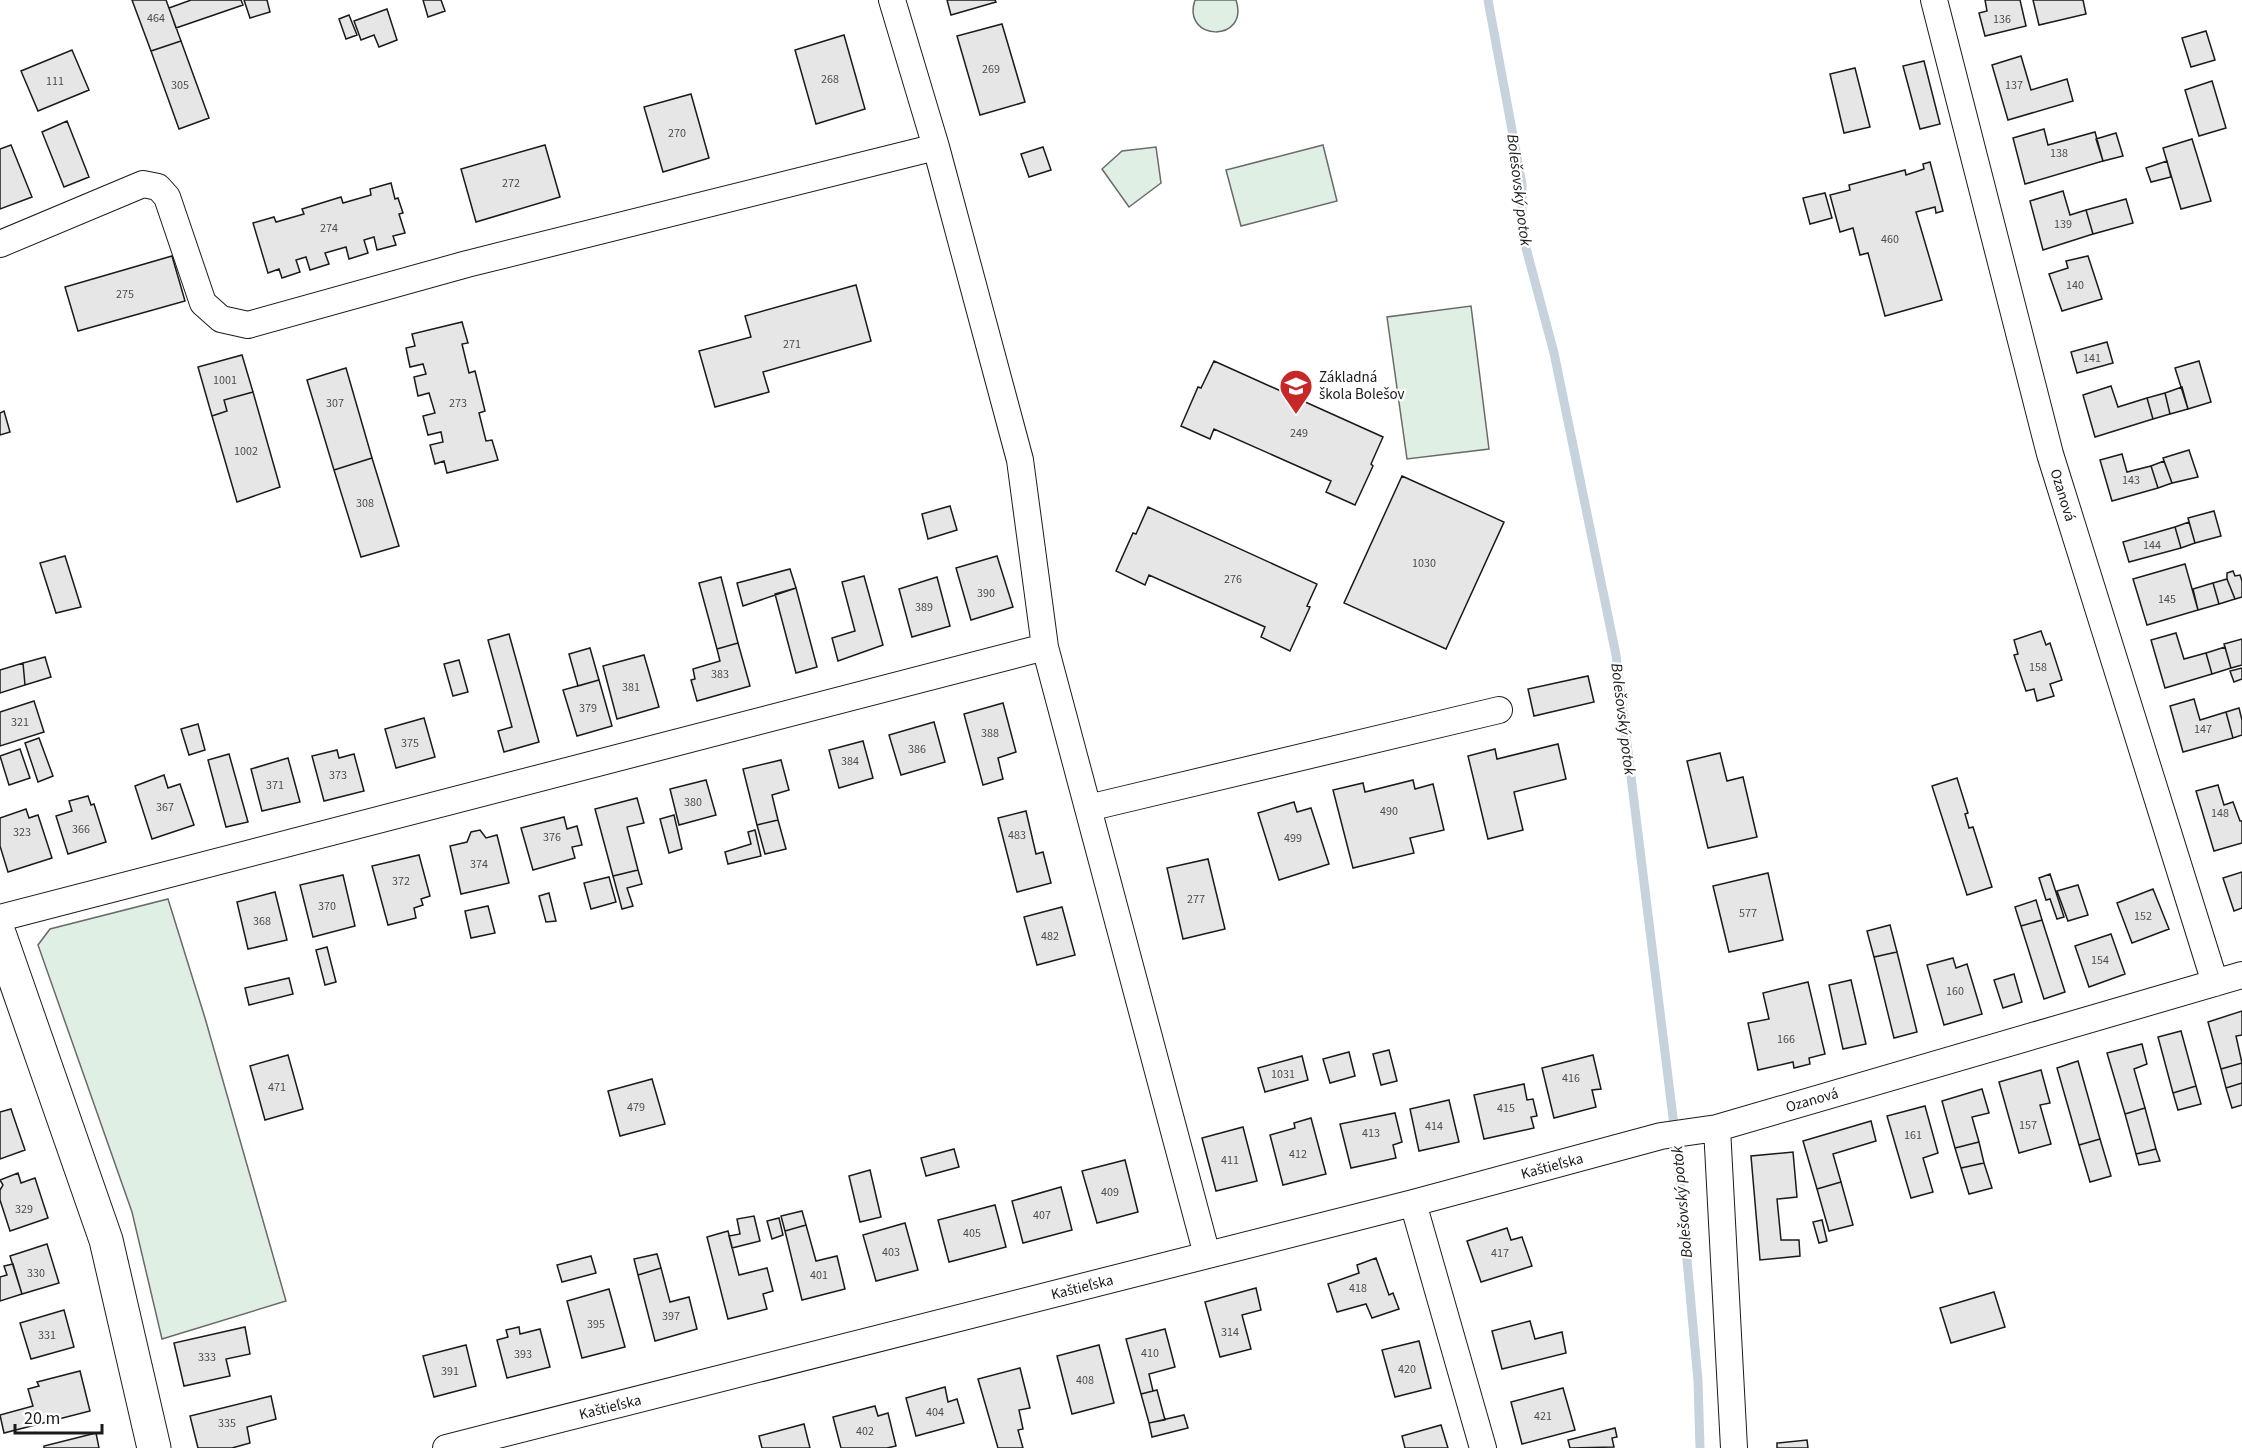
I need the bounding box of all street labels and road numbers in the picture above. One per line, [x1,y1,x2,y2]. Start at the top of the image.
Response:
street label: Ozanová [2045,466,2080,524]
street label: Ozanová [1783,1083,1841,1118]
street label: Kaštieľska [1519,1148,1586,1185]
street label: Kaštieľska [1049,1270,1115,1305]
street label: Kaštieľska [577,1390,643,1425]

